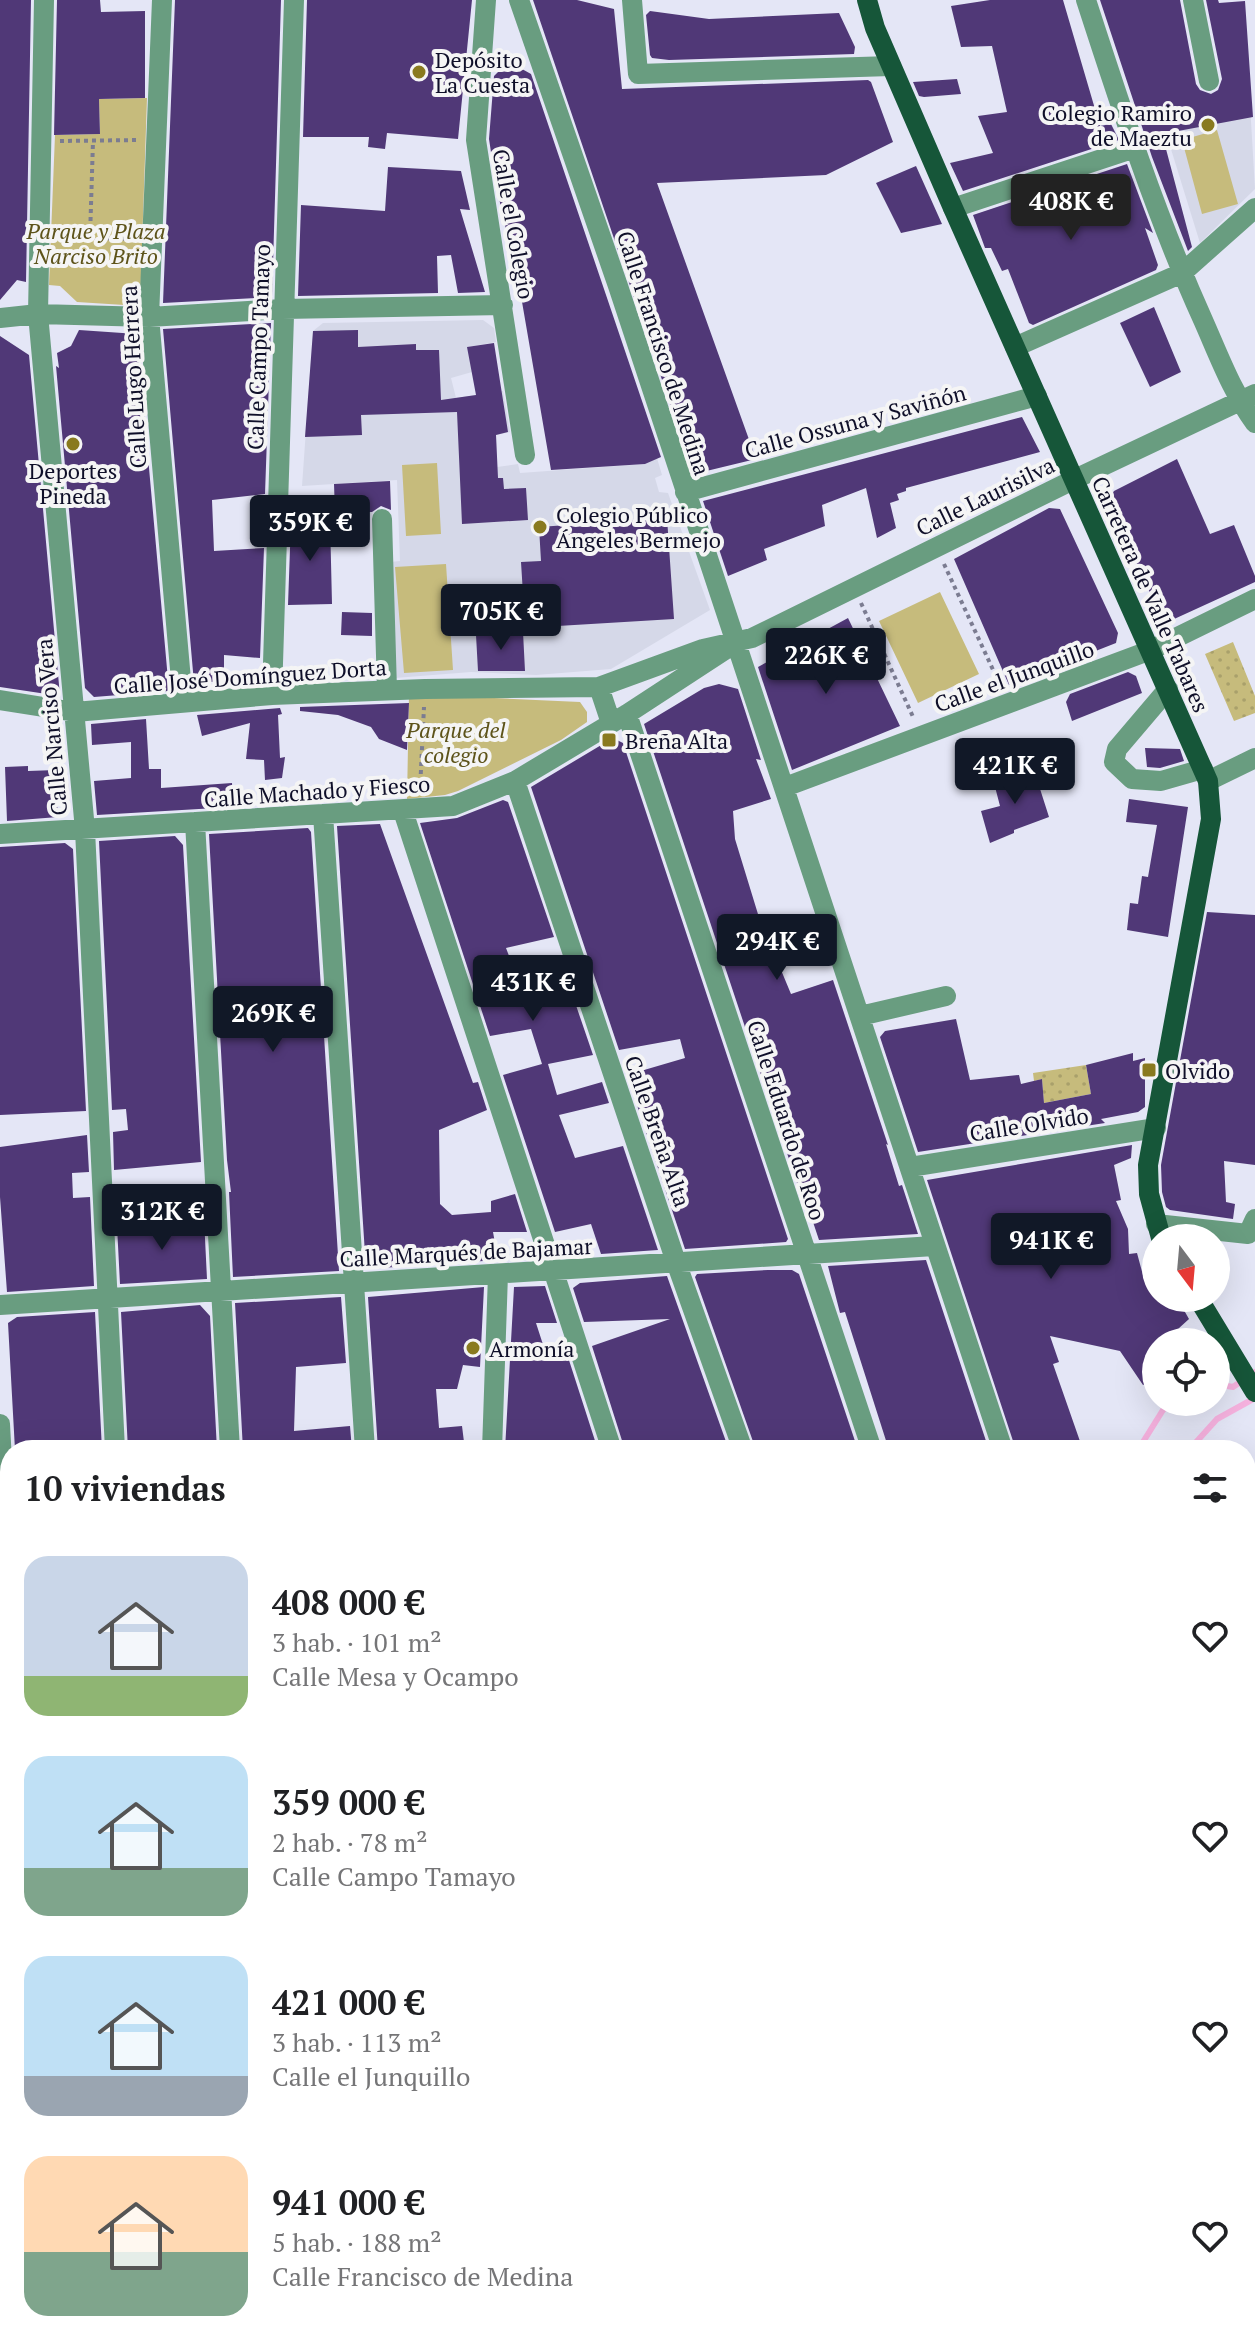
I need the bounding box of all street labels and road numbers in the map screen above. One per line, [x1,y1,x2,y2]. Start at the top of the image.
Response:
street label: Calle el Colegio [487,147,541,301]
street label: Calle Francisco de Medina [611,227,717,479]
street label: Calle Campo Tamayo [240,243,276,451]
street label: Calle Lugo Herrera [114,285,152,469]
street label: Calle Ossuna y Saviñón [741,378,969,464]
street label: Calle Laurisilva [911,450,1059,542]
street label: Carretera de Valle Tabares [1086,471,1216,717]
street label: Calle el Junquillo [930,634,1098,718]
street label: Calle Narciso Vera [29,637,73,817]
street label: Calle José Domínguez Dorta [113,652,387,700]
street label: Calle Machado y Fiesco [203,769,431,813]
street label: Calle Eduardo de Roo [741,1016,833,1224]
street label: Calle Breña Alta [619,1052,697,1210]
street label: Calle Olvido [967,1100,1091,1148]
street label: Calle Marqués de Bajamar [339,1231,594,1273]

